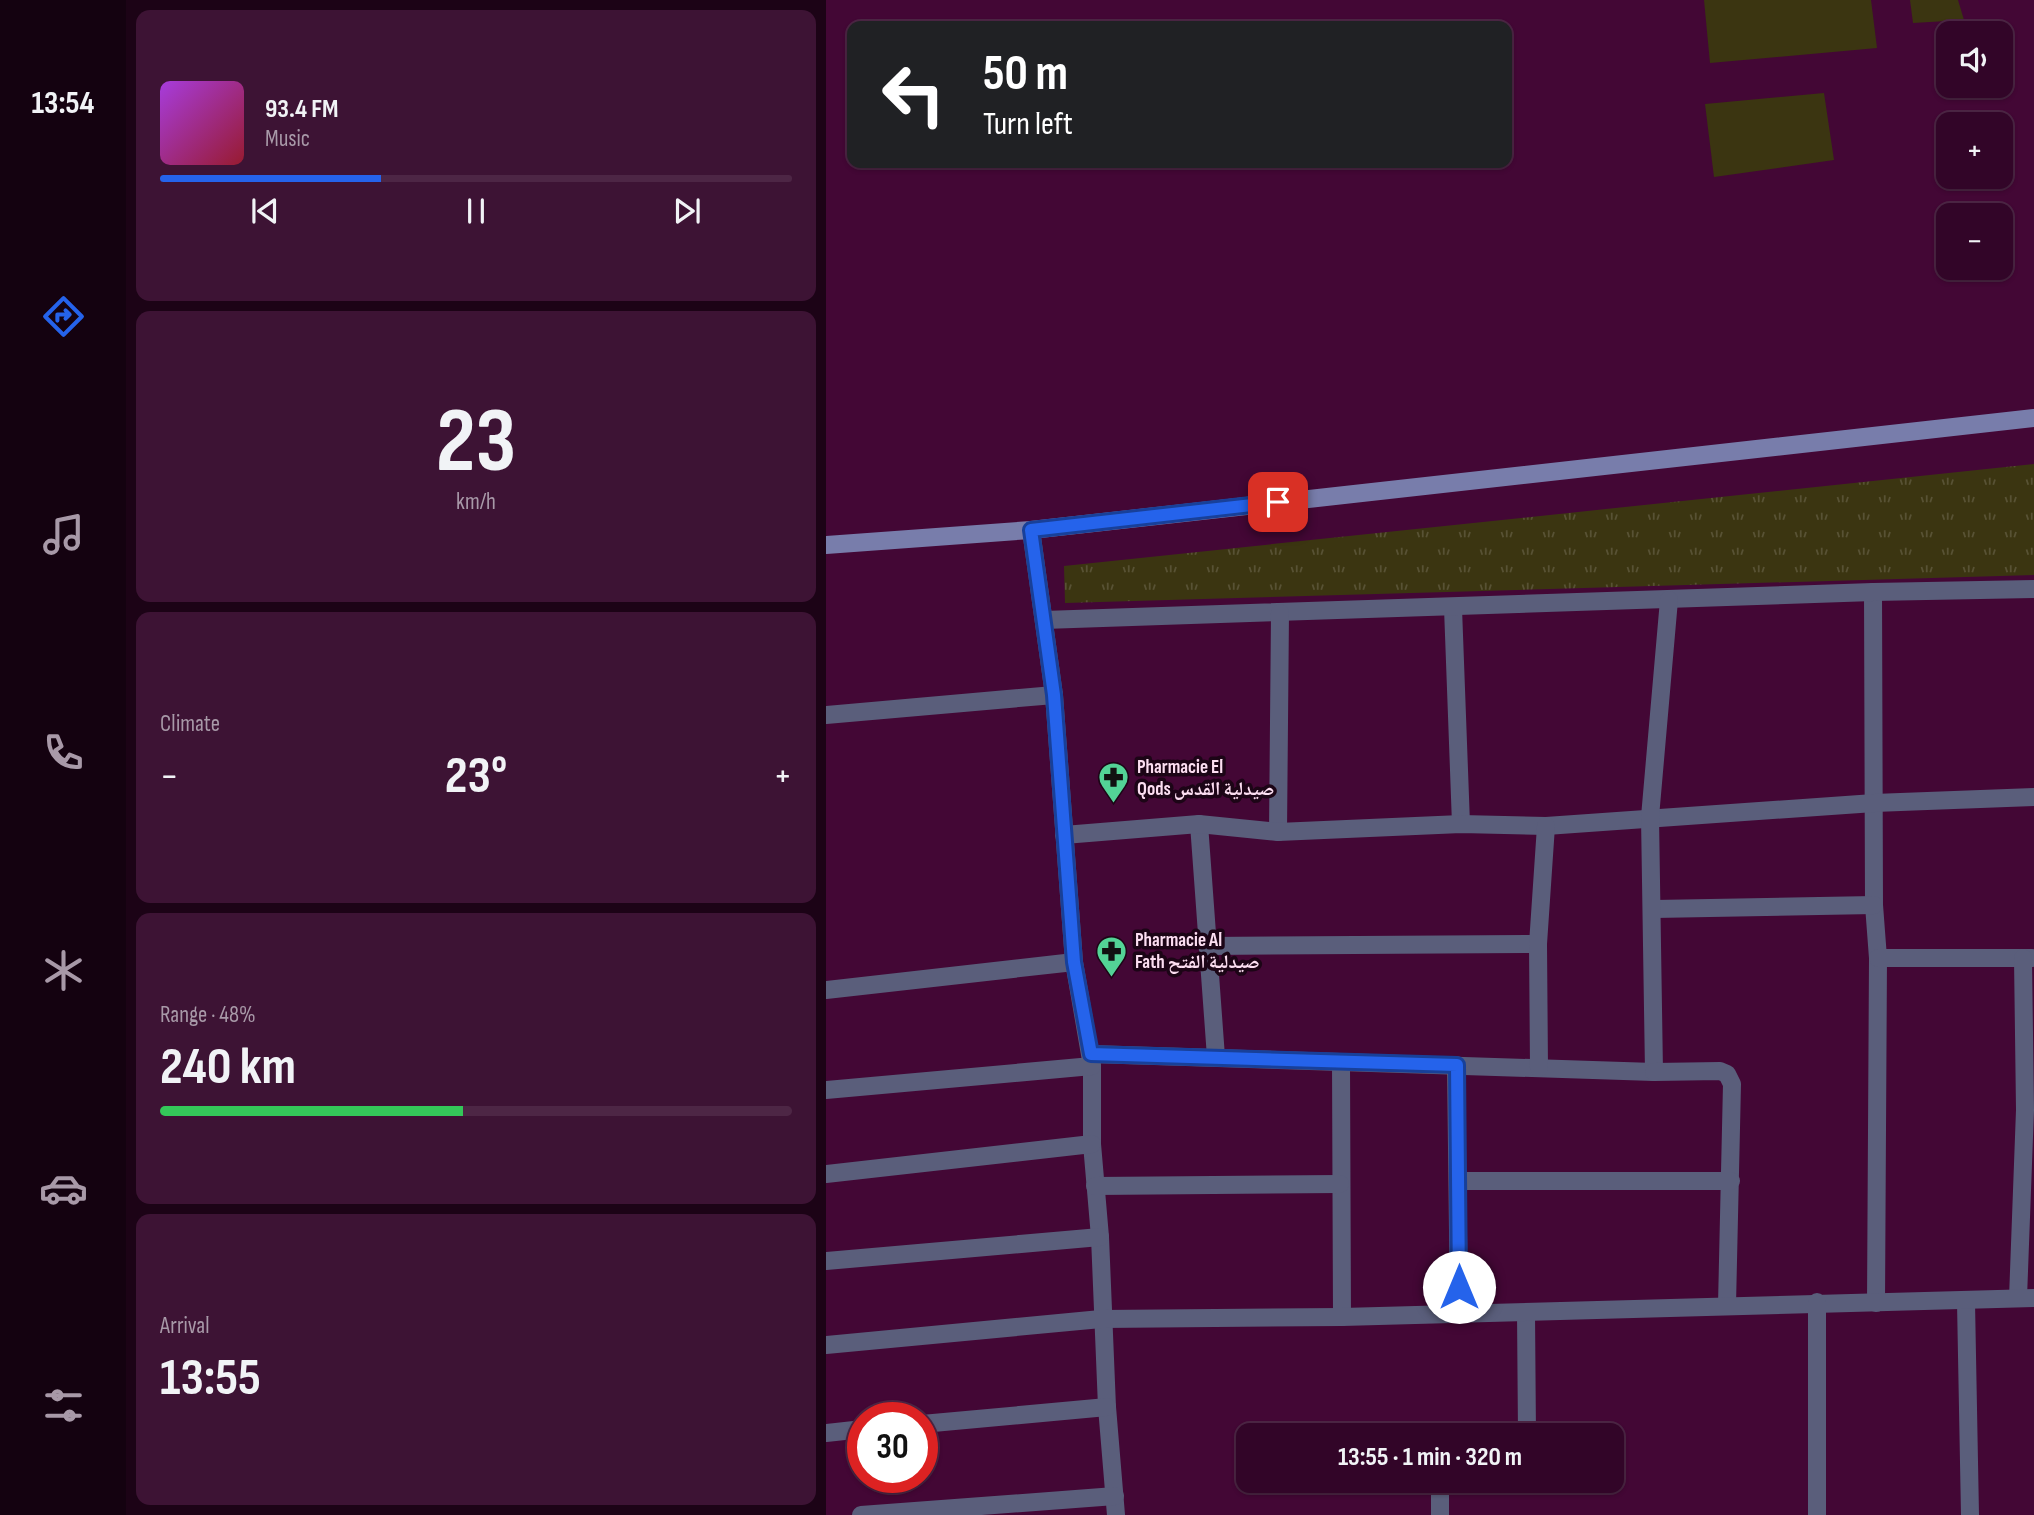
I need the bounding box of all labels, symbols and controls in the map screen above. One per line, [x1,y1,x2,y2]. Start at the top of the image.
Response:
map controls [1936,21,2013,280]
button: sound [1936,21,2013,98]
text: 50 m [983,45,1068,104]
icon: left [868,49,959,140]
text: 13:54 [32,84,95,123]
text: 93.4 FM [265,94,338,125]
text: Turn left [983,105,1073,144]
button: + [1936,112,2013,189]
text: Music [265,125,310,153]
icon: previous [246,192,284,230]
icon: pause [457,192,495,230]
icon: next [668,192,706,230]
button: − [1936,203,2013,280]
icon: directions [39,292,88,341]
text: 23 [436,388,516,497]
pin [1248,472,1308,532]
icon: arrive [1259,483,1297,521]
text: km/h [456,488,496,516]
icon: music [39,510,88,559]
text: Climate [160,710,220,738]
icon: phone [39,728,88,777]
text: 23° [445,745,507,808]
text: − [160,754,179,799]
text: + [773,754,792,799]
place label: Pharmacie El Qods صيدلية القدس [1137,756,1274,801]
pharmacy icon: Pharmacie El Qods صيدلية القدس [1097,761,1131,805]
place label: Pharmacie Al Fath صيدلية الفتح [1135,929,1260,974]
pharmacy icon: Pharmacie Al Fath صيدلية الفتح [1095,934,1129,978]
icon: climate [39,946,88,995]
text: Range · 48% [160,1001,256,1029]
text: 240 km [160,1036,296,1099]
icon: car [39,1164,88,1213]
position arrow [1422,1250,1496,1324]
text: Arrival [160,1312,209,1340]
text: 13:55 [160,1347,261,1410]
icon: filters [39,1381,88,1430]
speed limit sign: 30 [847,1402,938,1493]
text: 13:55 · 1 min · 320 m [1338,1442,1522,1473]

